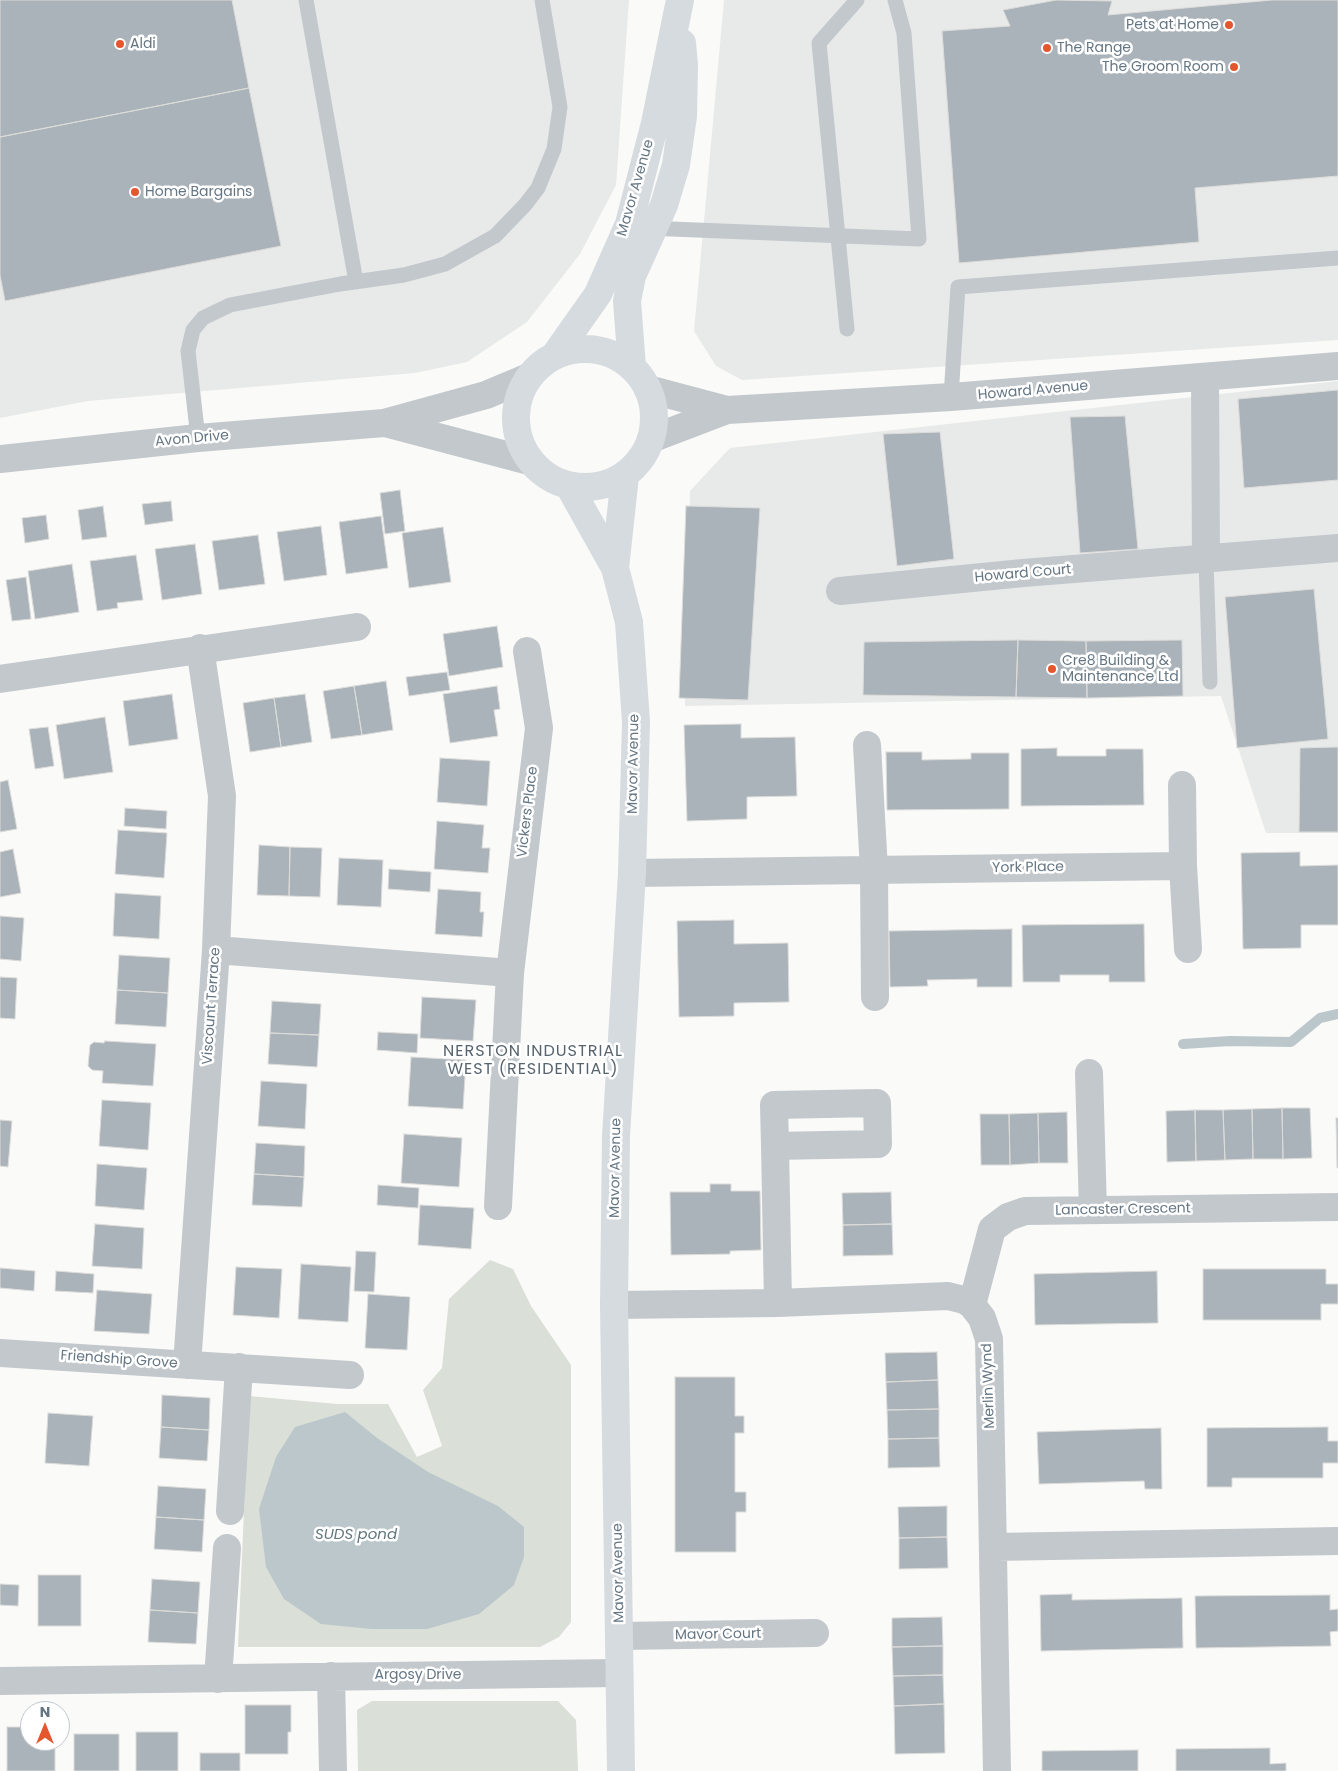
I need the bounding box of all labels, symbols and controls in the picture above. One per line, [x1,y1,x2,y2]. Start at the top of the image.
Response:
place label: Pets at Home [1126,17,1219,33]
marker: Pets at Home [1223,19,1235,31]
place label: Aldi [130,36,156,52]
marker: Aldi [114,38,126,50]
place label: The Range [1057,40,1131,56]
marker: The Range [1041,42,1053,54]
place label: The Groom Room [1102,59,1224,75]
marker: The Groom Room [1228,61,1240,73]
street label: Mavor Avenue [614,138,658,238]
place label: Home Bargains [145,184,252,200]
marker: Home Bargains [129,186,141,198]
street label: Howard Avenue [977,378,1089,404]
street label: Avon Drive [154,427,230,451]
street label: Howard Court [974,561,1072,587]
place label: Cre8 Building & Maintenance Ltd [1062,653,1179,686]
marker: Cre8 Building & Maintenance Ltd [1046,663,1058,675]
street label: Mavor Avenue [625,714,643,814]
street label: Vickers Place [514,765,542,859]
street label: York Place [992,859,1064,877]
street label: Viscount Terrace [200,947,224,1065]
district label: NERSTON INDUSTRIAL WEST (RESIDENTIAL) [441,1042,625,1080]
street label: Mavor Avenue [607,1118,625,1218]
street label: Lancaster Crescent [1055,1200,1191,1220]
street label: Merlin Wynd [979,1343,999,1429]
street label: Friendship Grove [60,1348,178,1372]
street label: Mavor Avenue [610,1523,628,1623]
water label: SUDS pond [315,1526,397,1544]
street label: Mavor Court [675,1626,761,1644]
street label: Argosy Drive [374,1667,462,1683]
north arrow [20,1701,70,1751]
text: N [40,1702,50,1722]

